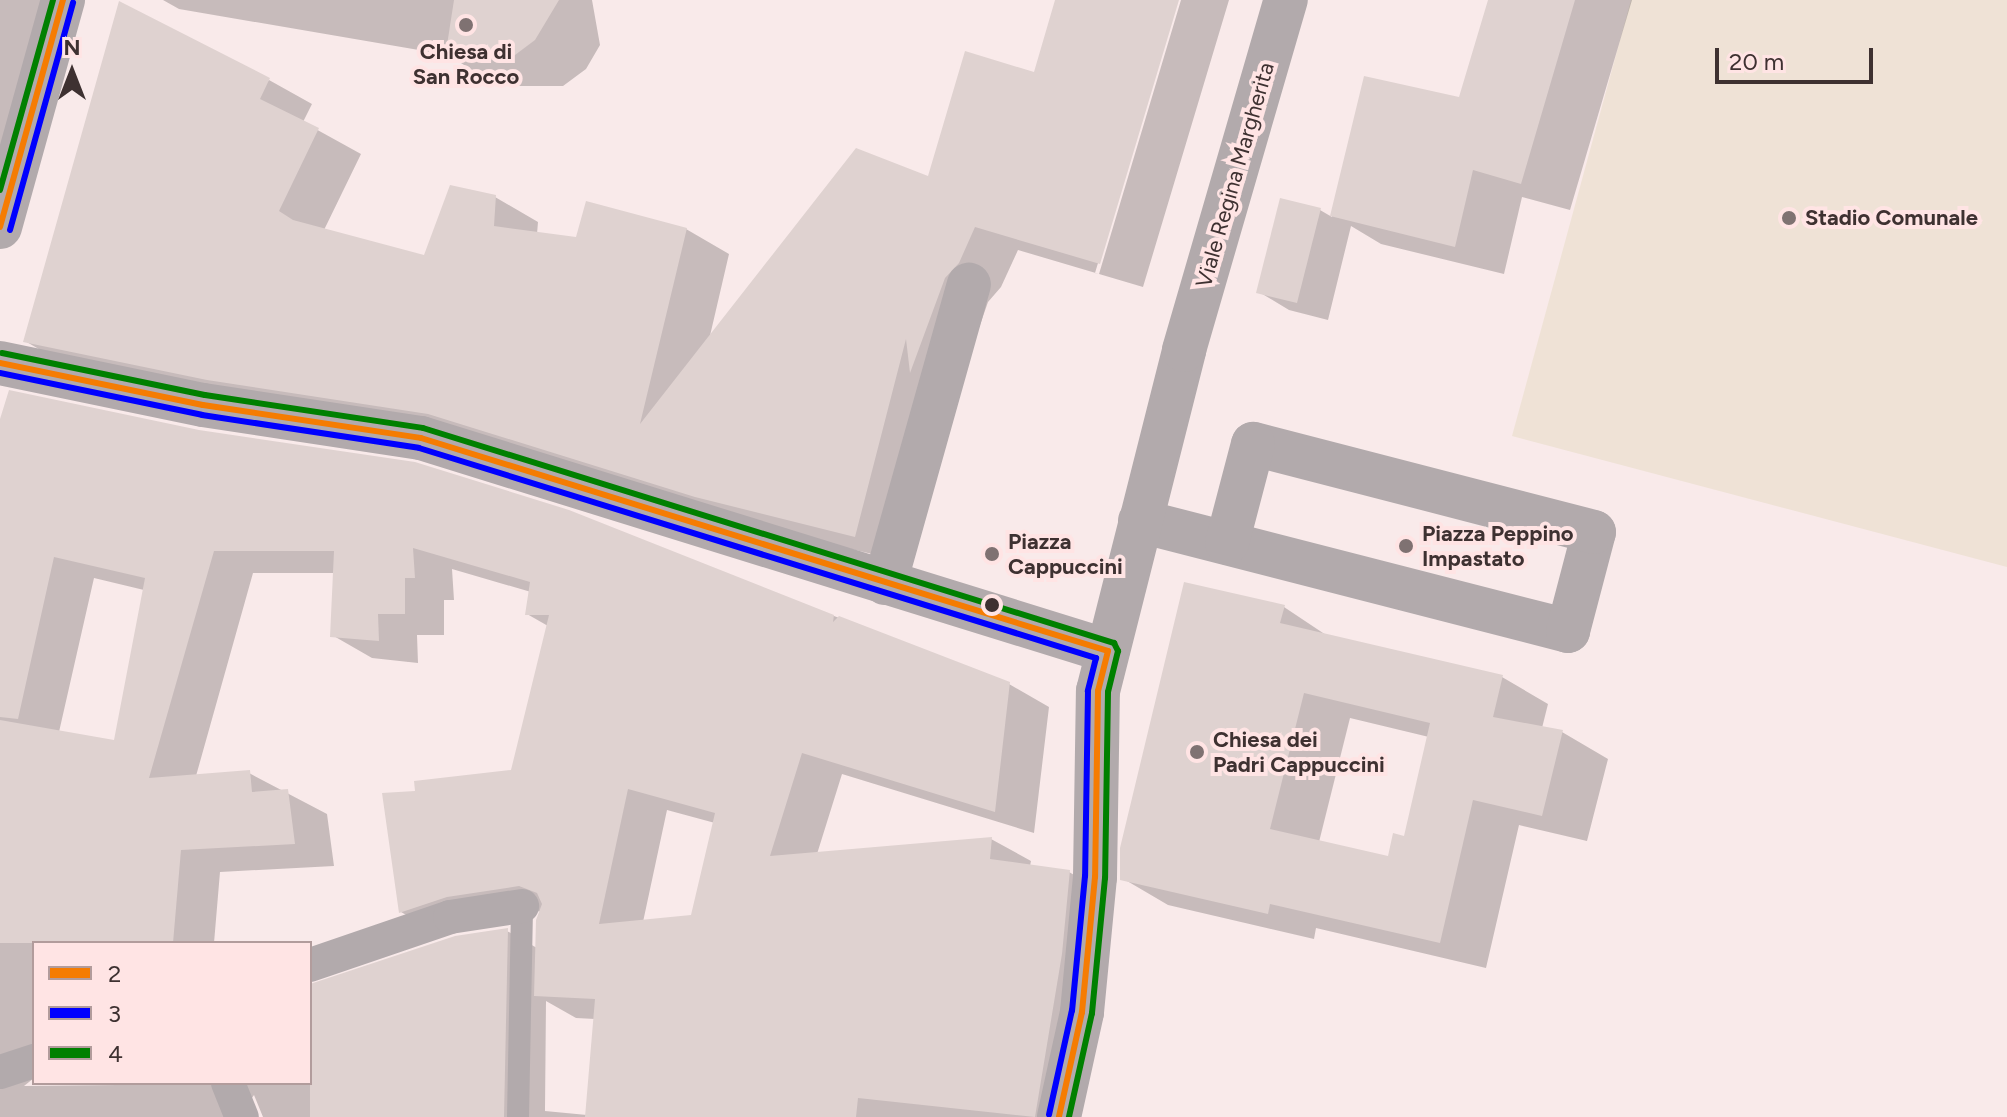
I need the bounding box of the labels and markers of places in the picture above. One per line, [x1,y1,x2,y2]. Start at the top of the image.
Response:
marker: Chiesa di San Rocco [457,16,475,34]
place label: Chiesa di San Rocco [413,38,519,90]
place label: Stadio Comunale [1805,205,1978,231]
marker: Stadio Comunale [1780,209,1798,227]
place label: Piazza Peppino Impastato [1422,520,1573,572]
place label: Piazza Cappuccini [1008,528,1123,580]
marker: Piazza Peppino Impastato [1397,537,1415,555]
marker: Piazza Cappuccini [983,545,1001,563]
unlabelled marker [984,597,1000,613]
place label: Chiesa dei Padri Cappuccini [1213,726,1385,778]
marker: Chiesa dei Padri Cappuccini [1188,743,1206,761]

